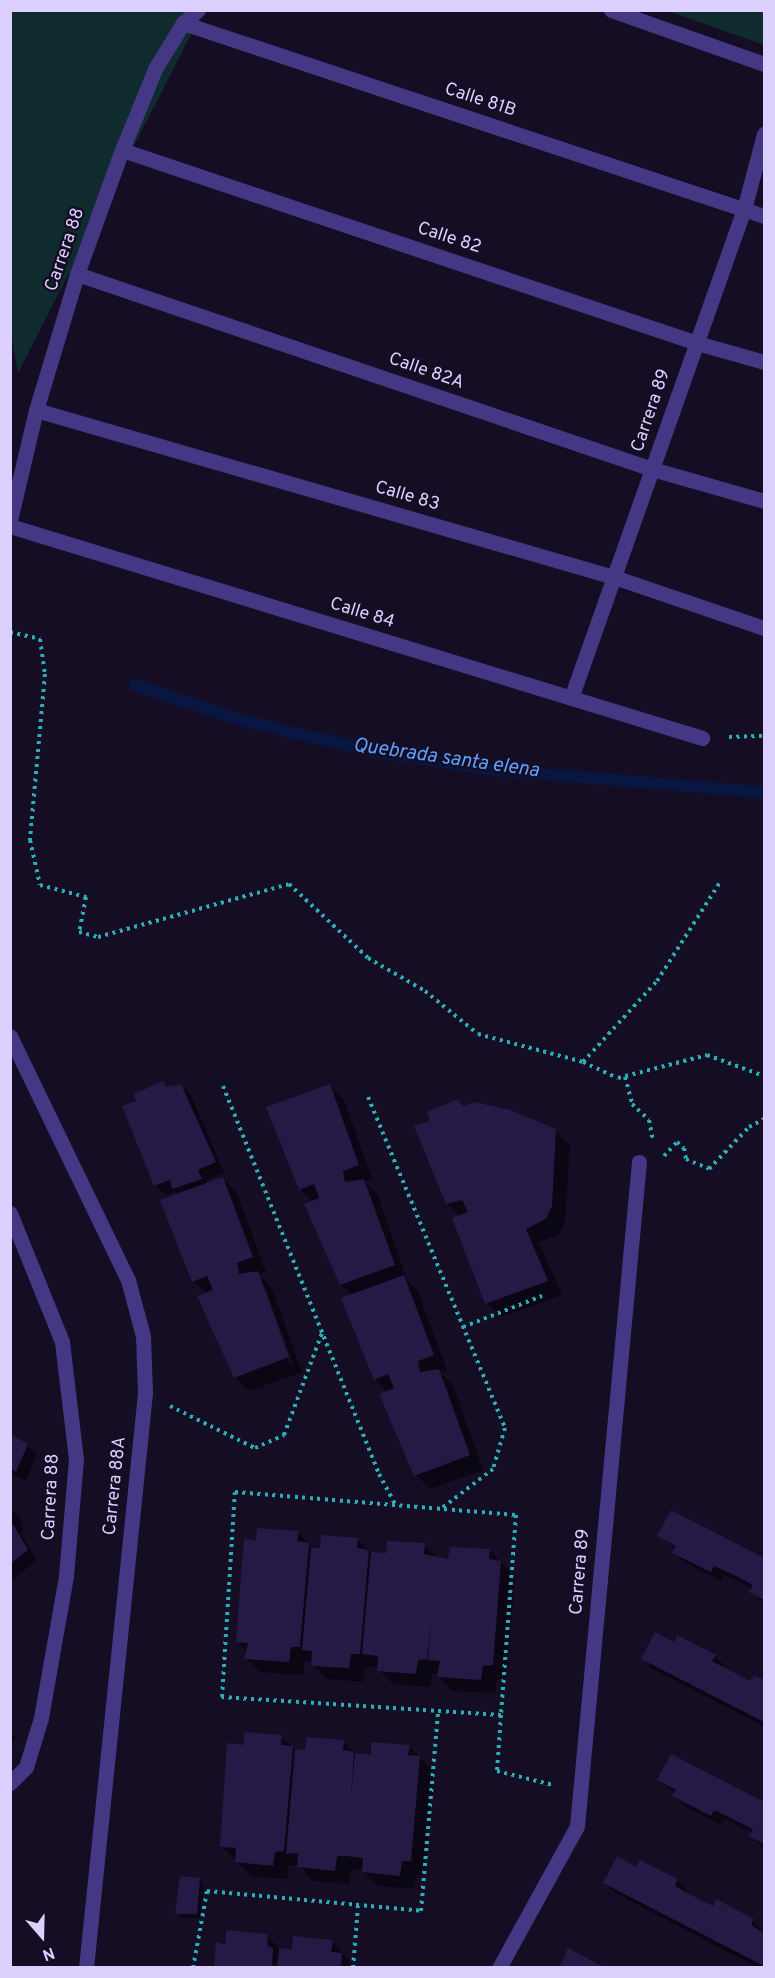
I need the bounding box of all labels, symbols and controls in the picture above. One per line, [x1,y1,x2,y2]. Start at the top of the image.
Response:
street label: Calle 81B [442,79,518,123]
street label: Carrera 88 [42,205,90,295]
street label: Calle 82 [414,219,484,259]
street label: Calle 82A [385,349,467,395]
street label: Carrera 89 [628,367,676,455]
street label: Calle 83 [372,477,442,517]
street label: Calle 84 [327,594,397,634]
water label: Quebrada santa elena [351,734,541,784]
street label: Carrera 88A [100,1436,132,1536]
street label: Carrera 88 [39,1453,65,1541]
street label: Carrera 89 [566,1528,596,1616]
north arrow [12,1906,72,1966]
text: N [39,1942,57,1964]

